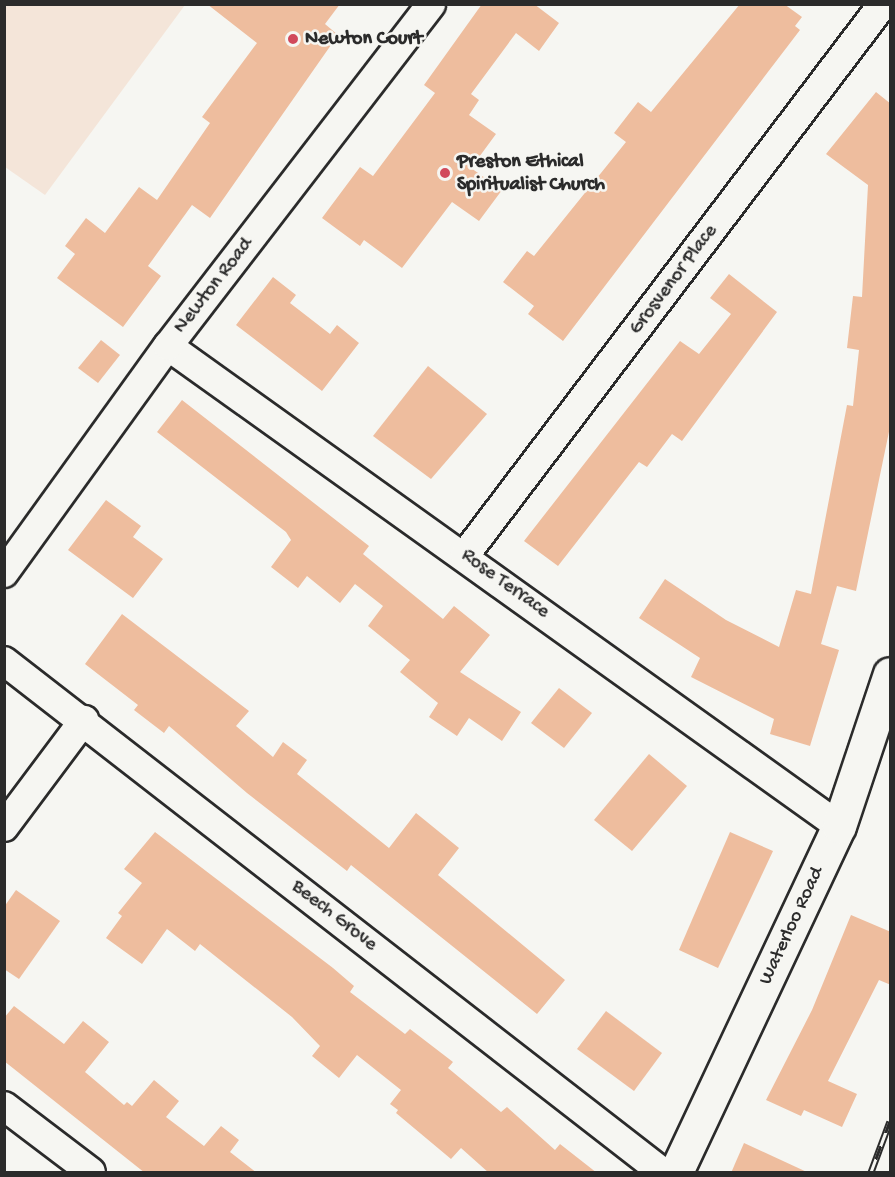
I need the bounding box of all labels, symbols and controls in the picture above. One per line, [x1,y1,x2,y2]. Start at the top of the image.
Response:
place label: Newton Court [305,27,423,51]
marker: Newton Court [286,32,300,46]
place label: Preston Ethical Spiritualist Church [457,150,605,197]
marker: Preston Ethical Spiritualist Church [438,166,452,180]
street label: Grosvenor Place [625,220,723,340]
street label: Newton Road [169,233,259,339]
street label: Rose Terrace [456,544,554,624]
street label: Waterloo Road [754,863,830,989]
street label: Beech Grove [286,875,382,957]

